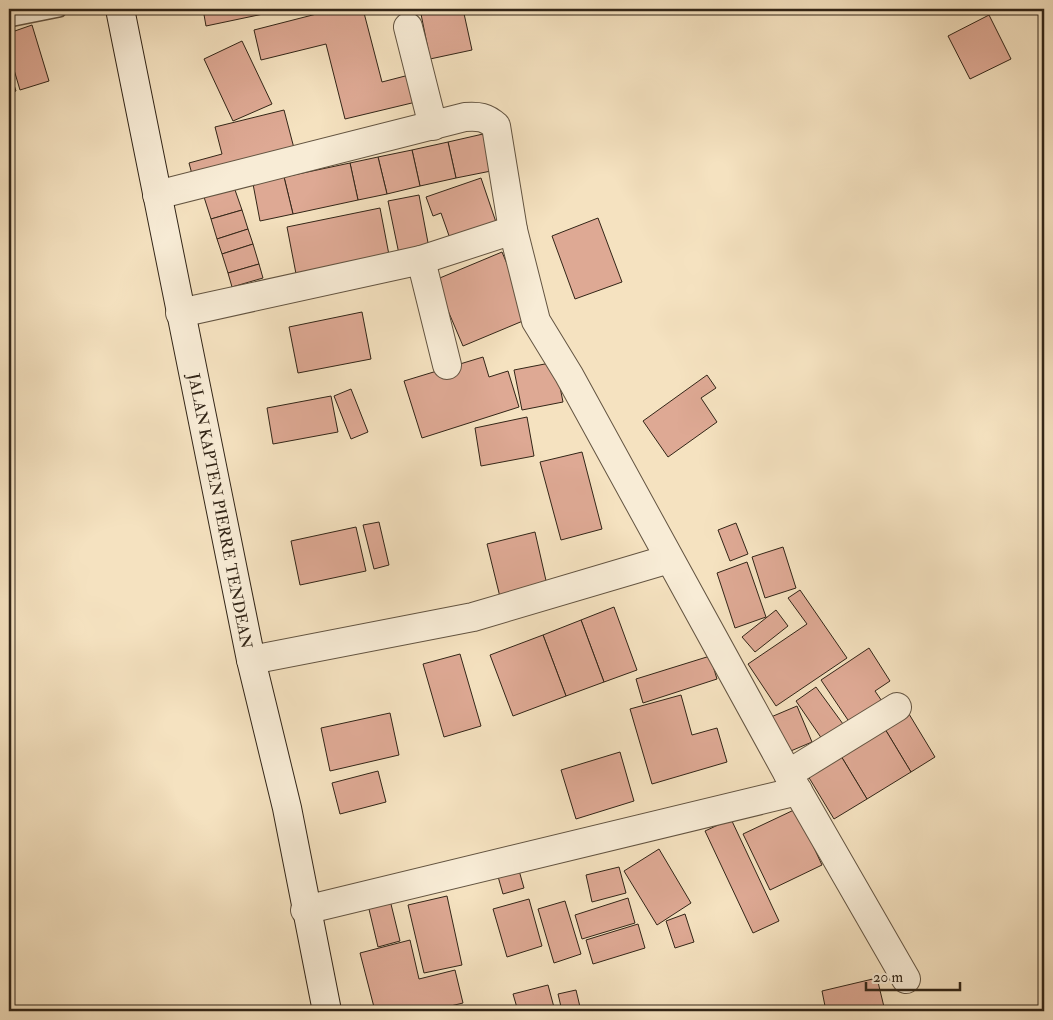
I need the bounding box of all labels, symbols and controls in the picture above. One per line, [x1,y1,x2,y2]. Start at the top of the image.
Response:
street label: JALAN KAPTEN PIERRE TENDEAN [182,371,257,651]
scale bar [866,960,959,992]
text: 20 m [873,968,903,987]

